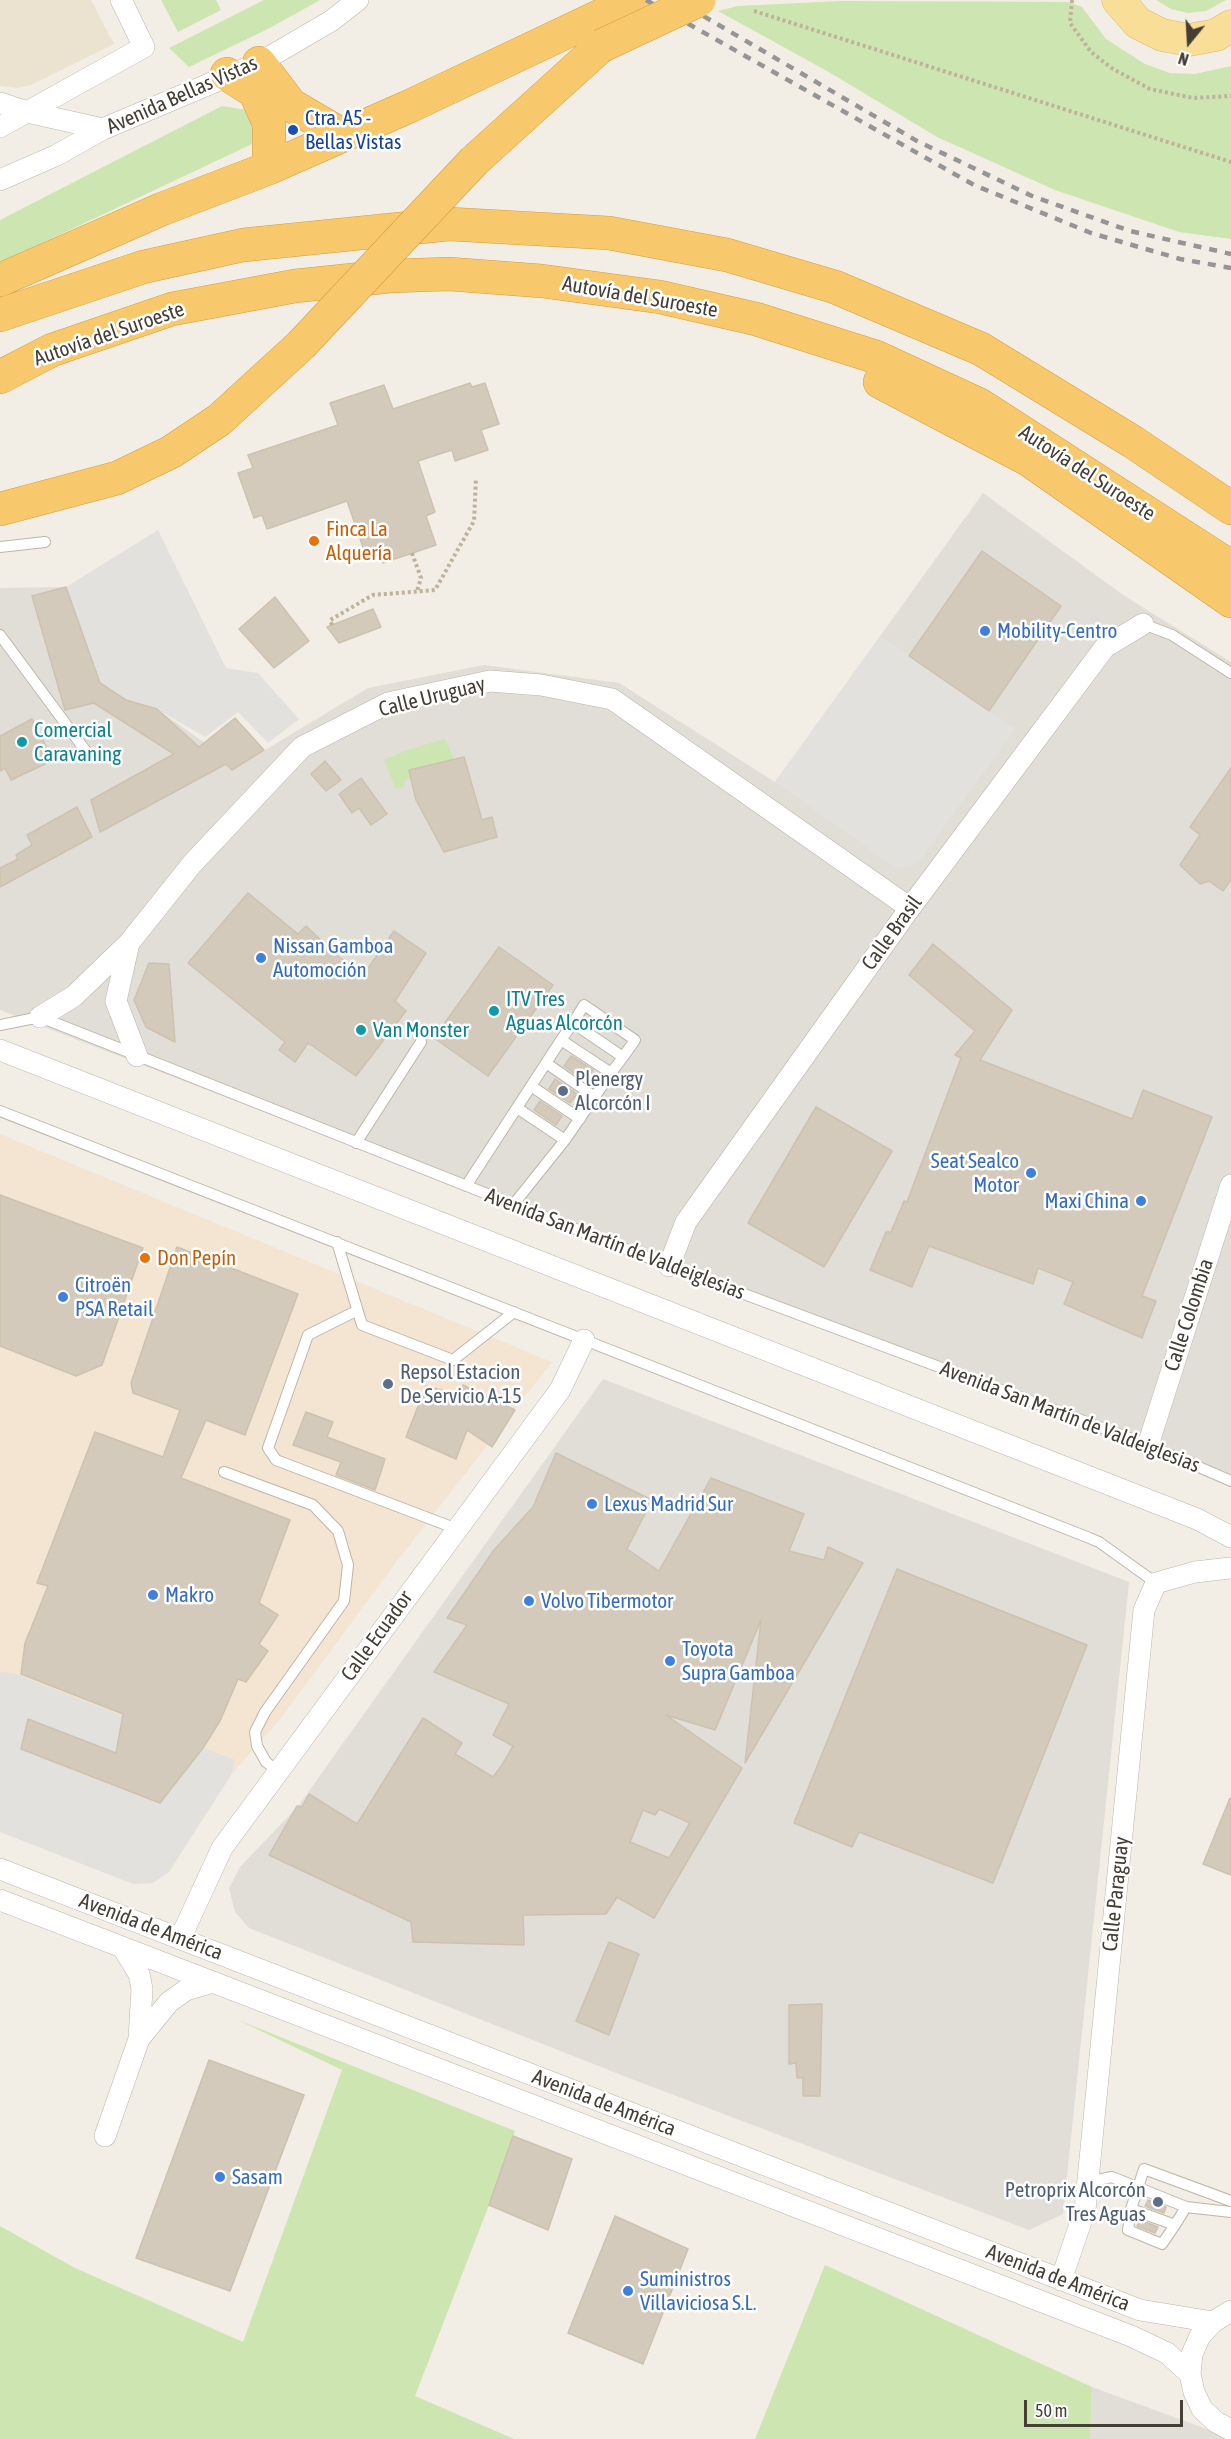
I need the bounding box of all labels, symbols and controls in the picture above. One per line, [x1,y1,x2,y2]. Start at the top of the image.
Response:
north arrow [1159,12,1219,72]
text: N [1176,49,1191,69]
street label: Avenida Bellas Vistas [103,50,261,140]
place label: Ctra. A5 - Bellas Vistas [305,105,401,155]
marker: Ctra. A5 - Bellas Vistas [286,123,300,137]
street label: Autovía del Suroeste [560,271,720,323]
street label: Autovía del Suroeste [31,296,187,372]
street label: Autovía del Suroeste [1014,420,1160,526]
place label: Finca La Alquería [326,516,392,566]
marker: Finca La Alquería [307,534,321,548]
place label: Mobility-Centro [997,618,1117,644]
marker: Mobility-Centro [978,624,992,638]
street label: Calle Uruguay [376,672,488,722]
place label: Comercial Caravaning [34,717,121,767]
marker: Comercial Caravaning [15,735,29,749]
street label: Calle Brasil [857,891,927,975]
place label: Nissan Gamboa Automoción [273,933,393,983]
marker: Nissan Gamboa Automoción [254,951,268,965]
place label: ITV Tres Aguas Alcorcón [506,986,623,1036]
marker: ITV Tres Aguas Alcorcón [487,1004,501,1018]
place label: Van Monster [373,1017,469,1043]
marker: Van Monster [354,1023,368,1037]
place label: Plenergy Alcorcón I [575,1066,651,1116]
marker: Plenergy Alcorcón I [556,1084,570,1098]
place label: Seat Sealco Motor [931,1148,1019,1198]
marker: Seat Sealco Motor [1024,1166,1038,1180]
street label: Avenida San Martín de Valdeiglesias [482,1183,748,1305]
place label: Maxi China [1045,1188,1129,1214]
marker: Maxi China [1134,1194,1148,1208]
place label: Don Pepín [157,1245,236,1271]
marker: Don Pepín [138,1251,152,1265]
street label: Calle Colombia [1159,1256,1219,1374]
place label: Citroën PSA Retail [75,1272,154,1322]
marker: Citroën PSA Retail [56,1290,70,1304]
street label: Avenida San Martín de Valdeiglesias [937,1356,1203,1478]
place label: Repsol Estacion De Servicio A-15 [400,1359,522,1409]
marker: Repsol Estacion De Servicio A-15 [381,1377,395,1391]
place label: Lexus Madrid Sur [604,1491,733,1517]
marker: Lexus Madrid Sur [585,1497,599,1511]
place label: Makro [165,1582,214,1608]
street label: Calle Ecuador [336,1586,418,1686]
marker: Makro [146,1588,160,1602]
place label: Volvo Tibermotor [541,1588,673,1614]
marker: Volvo Tibermotor [522,1594,536,1608]
place label: Toyota Supra Gamboa [682,1636,795,1686]
marker: Toyota Supra Gamboa [663,1654,677,1668]
street label: Calle Paraguay [1097,1835,1135,1953]
street label: Avenida de América [76,1888,226,1966]
street label: Avenida de América [529,2064,679,2142]
place label: Sasam [232,2164,283,2190]
marker: Sasam [213,2170,227,2184]
place label: Petroprix Alcorcón Tres Aguas [1005,2177,1146,2227]
marker: Petroprix Alcorcón Tres Aguas [1151,2195,1165,2209]
street label: Avenida de América [983,2239,1133,2317]
place label: Suministros Villaviciosa S.L. [640,2266,756,2316]
marker: Suministros Villaviciosa S.L. [621,2284,635,2298]
scale bar [1027,2388,1186,2426]
text: 50 m [1035,2400,1067,2421]

